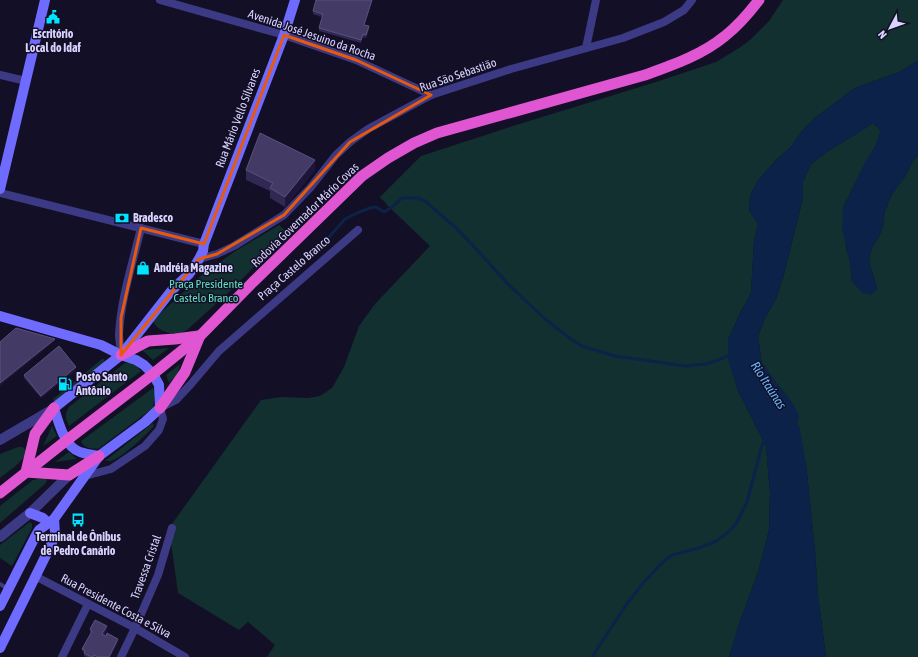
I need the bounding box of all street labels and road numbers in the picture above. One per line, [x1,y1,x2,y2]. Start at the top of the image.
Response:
street label: Avenida José Jesuino da Rocha [246,7,378,63]
street label: Rua São Sebastião [418,55,499,95]
street label: Rua Mário Vello Silvares [213,66,263,170]
street label: Rodovia Governador Mário Covas [248,160,362,270]
street label: Praça Castelo Branco [255,233,333,303]
street label: Travessa Cristal [128,532,164,601]
street label: Rua Presidente Costa e Silva [59,571,173,641]

